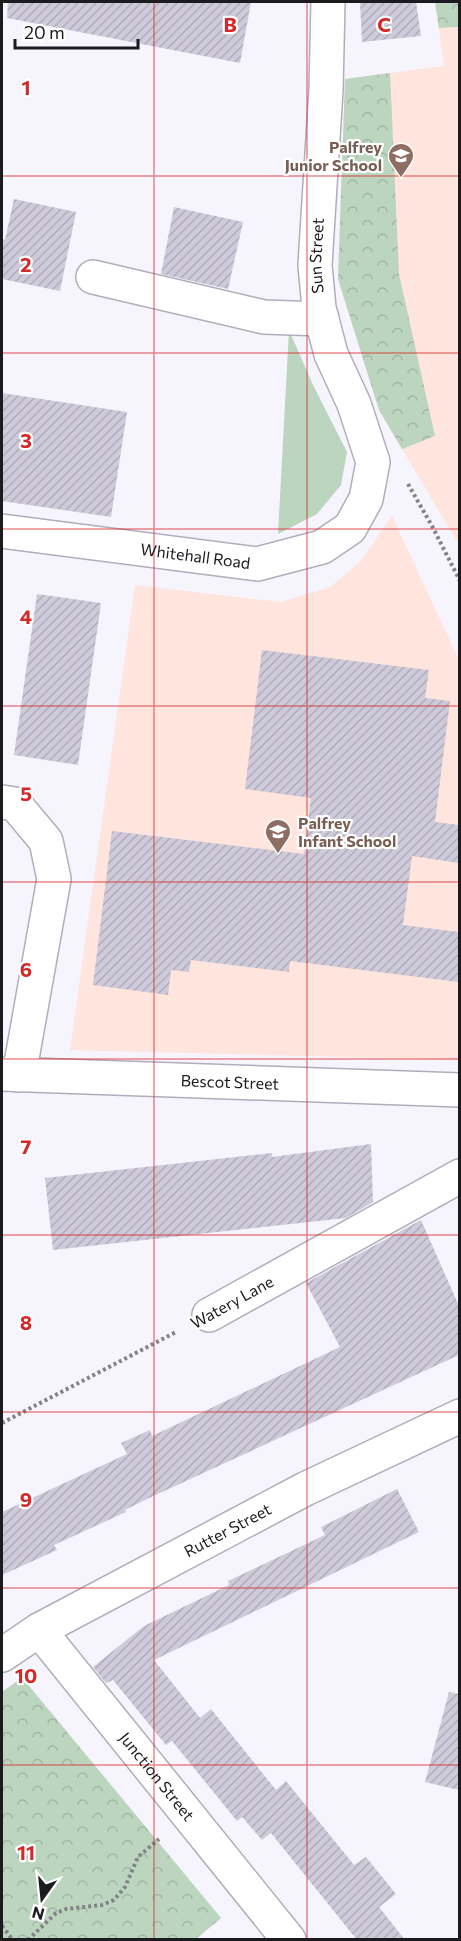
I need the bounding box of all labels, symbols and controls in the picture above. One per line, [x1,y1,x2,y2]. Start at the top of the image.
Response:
scale bar [15,12,138,50]
text: B [223,12,237,36]
text: C [377,12,391,36]
text: 20 m [24,21,65,43]
text: 1 [21,75,31,99]
place label: Palfrey Junior School [285,137,382,174]
school or university icon: Palfrey Junior School [386,141,416,179]
street label: Sun Street [305,217,327,294]
text: 2 [20,252,32,276]
text: 3 [20,428,32,452]
street label: Whitehall Road [139,539,252,572]
text: 4 [20,604,32,628]
text: 5 [20,781,32,805]
place label: Palfrey Infant School [298,813,396,850]
school or university icon: Palfrey Infant School [263,817,293,855]
text: 6 [20,957,32,981]
street label: Bescot Street [180,1070,280,1093]
text: 7 [21,1134,32,1158]
street label: Watery Lane [187,1271,276,1332]
text: 8 [20,1310,32,1334]
text: 9 [20,1487,32,1511]
street label: Rutter Street [180,1499,274,1560]
text: 10 [15,1663,37,1687]
street label: Junction Street [116,1728,199,1825]
text: 11 [17,1840,35,1864]
north arrow [12,1869,72,1929]
text: N [30,1903,46,1925]

